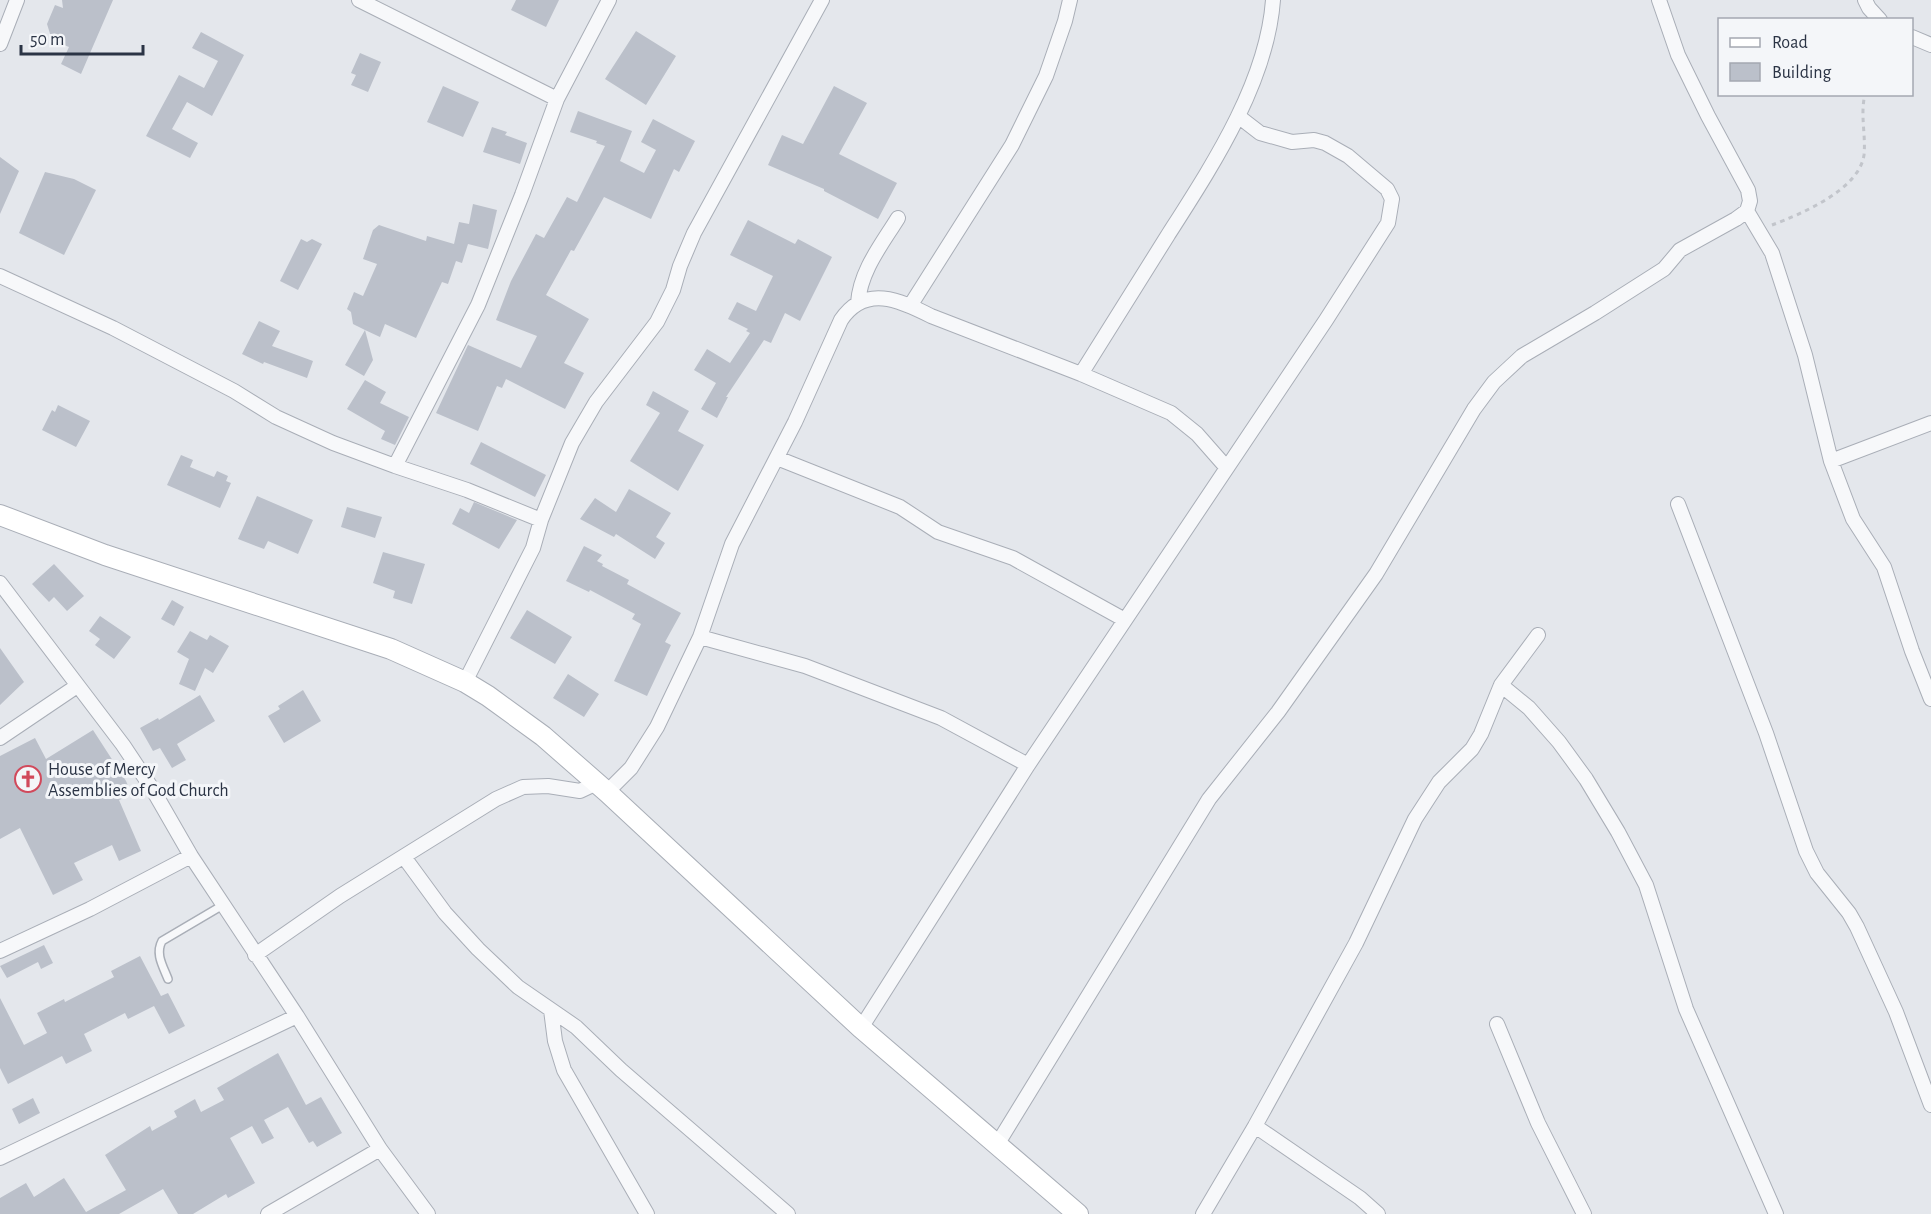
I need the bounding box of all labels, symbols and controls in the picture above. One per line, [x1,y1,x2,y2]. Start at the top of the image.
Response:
scale bar [21,18,142,56]
legend [1718,18,1913,96]
text: 50 m [30,31,64,49]
text: Road [1772,34,1808,52]
text: Building [1772,64,1832,82]
place label: House of Mercy Assemblies of God Church [48,761,229,800]
church icon: House of Mercy Assemblies of God Church [13,764,43,794]

